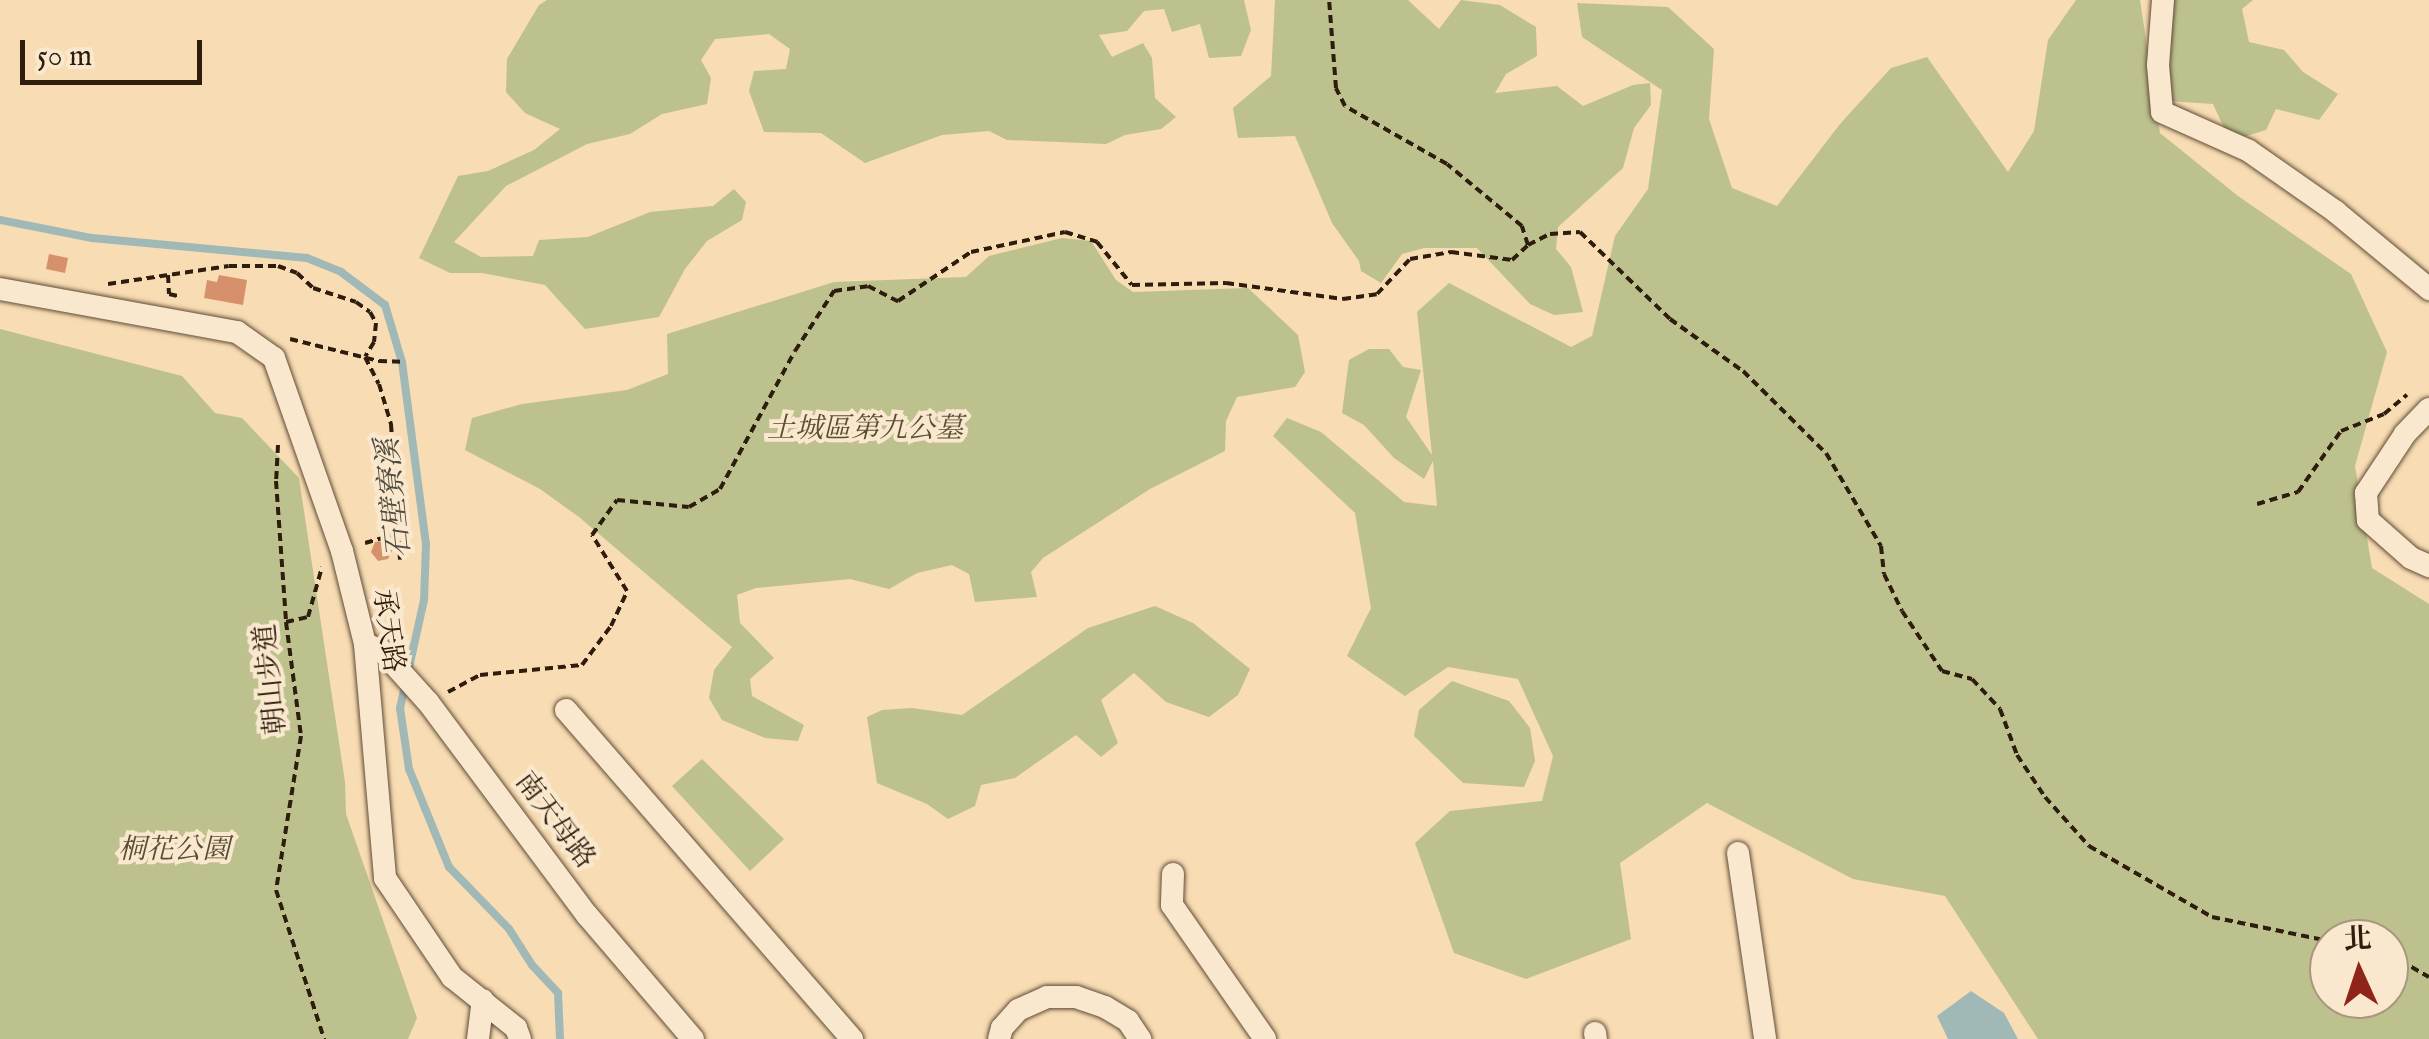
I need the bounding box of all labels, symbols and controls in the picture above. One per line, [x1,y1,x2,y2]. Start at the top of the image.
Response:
scale bar [25,20,208,82]
text: 50 m [37,38,92,76]
park label: 土城區第九公墓 [767,413,963,447]
water label: 石壁寮溪 [371,436,419,560]
street label: 承天路 [365,587,409,675]
street label: 朝山步道 [249,622,295,736]
street label: 南天母路 [507,766,601,876]
park label: 桐花公園 [118,834,230,868]
north arrow [2309,919,2409,1019]
text: 北 [2343,922,2372,959]

